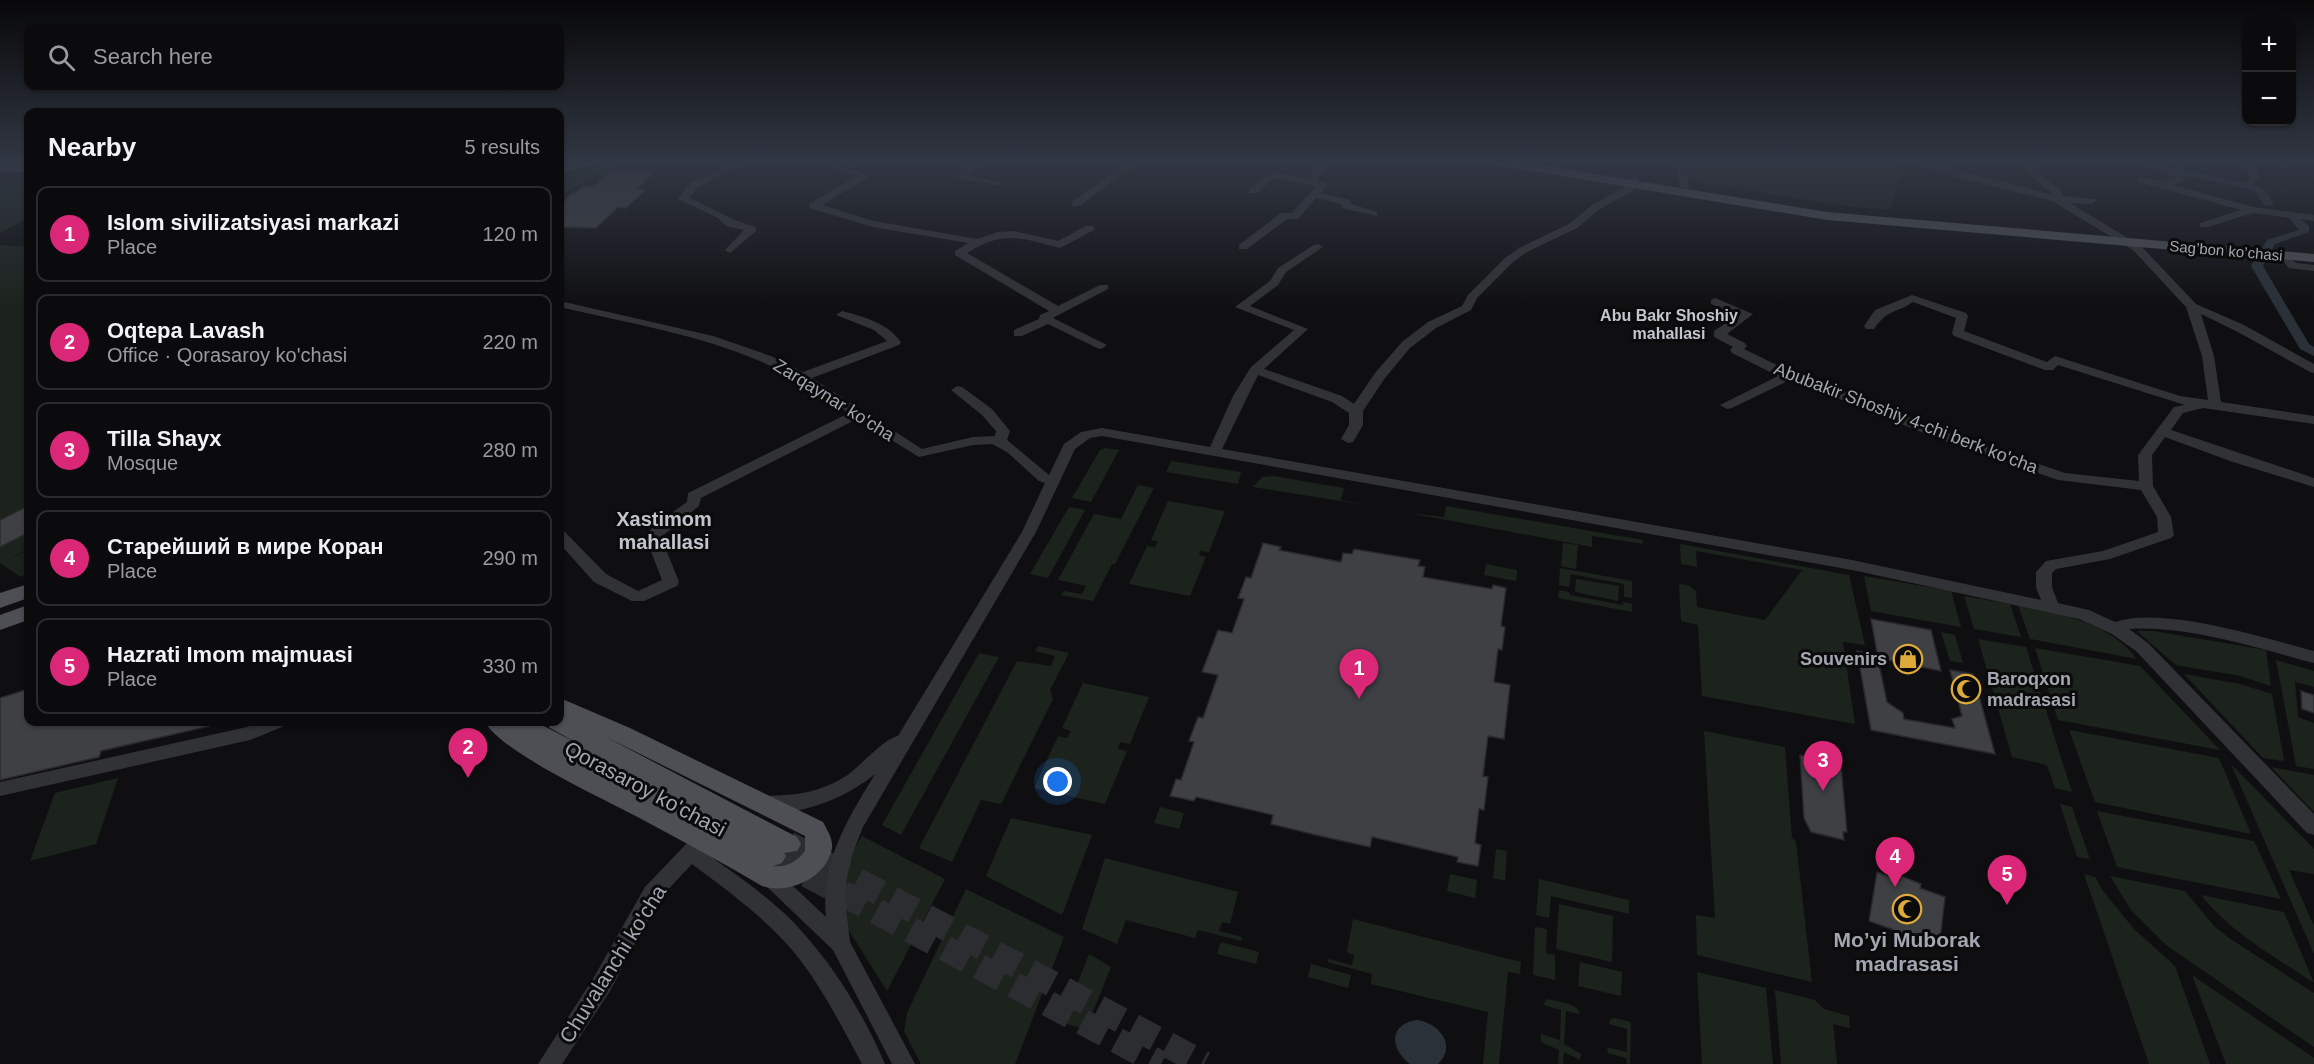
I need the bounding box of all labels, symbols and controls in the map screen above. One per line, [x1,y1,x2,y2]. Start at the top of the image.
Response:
map controls [2242,18,2296,126]
button: + [2242,18,2296,72]
search box [24,24,564,90]
icon: search [45,41,78,74]
text: Search here [93,44,213,69]
button: − [2242,72,2296,126]
text: Nearby [48,132,136,162]
text: 5 results [464,136,540,158]
text: Islom sivilizatsiyasi markazi [107,210,399,235]
text: 1 [64,223,75,245]
text: 120 m [482,223,538,245]
text: Place [107,236,157,258]
street label: Sag’bon ko’chasi [2169,237,2283,264]
district label: Abu Bakr Shoshiy mahallasi [1600,307,1738,342]
text: Oqtepa Lavash [107,318,265,343]
text: 2 [64,331,75,353]
text: 220 m [482,331,538,353]
text: Office · Qorasaroy ko'chasi [107,344,347,366]
street label: Zarqaynar ko'cha [770,355,899,446]
street label: Abubakir Shoshiy 4-chi berk ko'cha [1771,358,2041,478]
text: Tilla Shayx [107,426,222,451]
text: 3 [64,439,75,461]
text: 280 m [482,439,538,461]
text: Mosque [107,452,178,474]
district label: Xastimom mahallasi [616,508,712,553]
text: Старейший в мире Коран [107,534,384,559]
text: 4 [64,547,75,569]
text: 290 m [482,547,538,569]
text: Place [107,560,157,582]
text: Hazrati Imom majmuasi [107,642,353,667]
shop icon: Souvenirs [1892,643,1924,675]
place label: Souvenirs [1800,649,1887,669]
pin: 1 [1340,650,1378,699]
text: 5 [64,655,75,677]
text: 330 m [482,655,538,677]
text: Place [107,668,157,690]
place label: Baroqxon madrasasi [1987,669,2076,710]
mosque icon: Baroqxon madrasasi [1950,673,1982,705]
pin: 2 [448,728,488,778]
street label: Qorasaroy ko'chasi [561,736,730,841]
pin: 3 [1804,742,1842,791]
your location [1043,767,1072,796]
pin: 4 [1876,838,1914,887]
pin: 5 [1988,856,2026,905]
street label: Chuvalanchi ko'cha [555,880,671,1047]
mosque icon: Mo’yi Muborak madrasasi [1891,893,1923,925]
place label: Mo’yi Muborak madrasasi [1833,928,1981,975]

